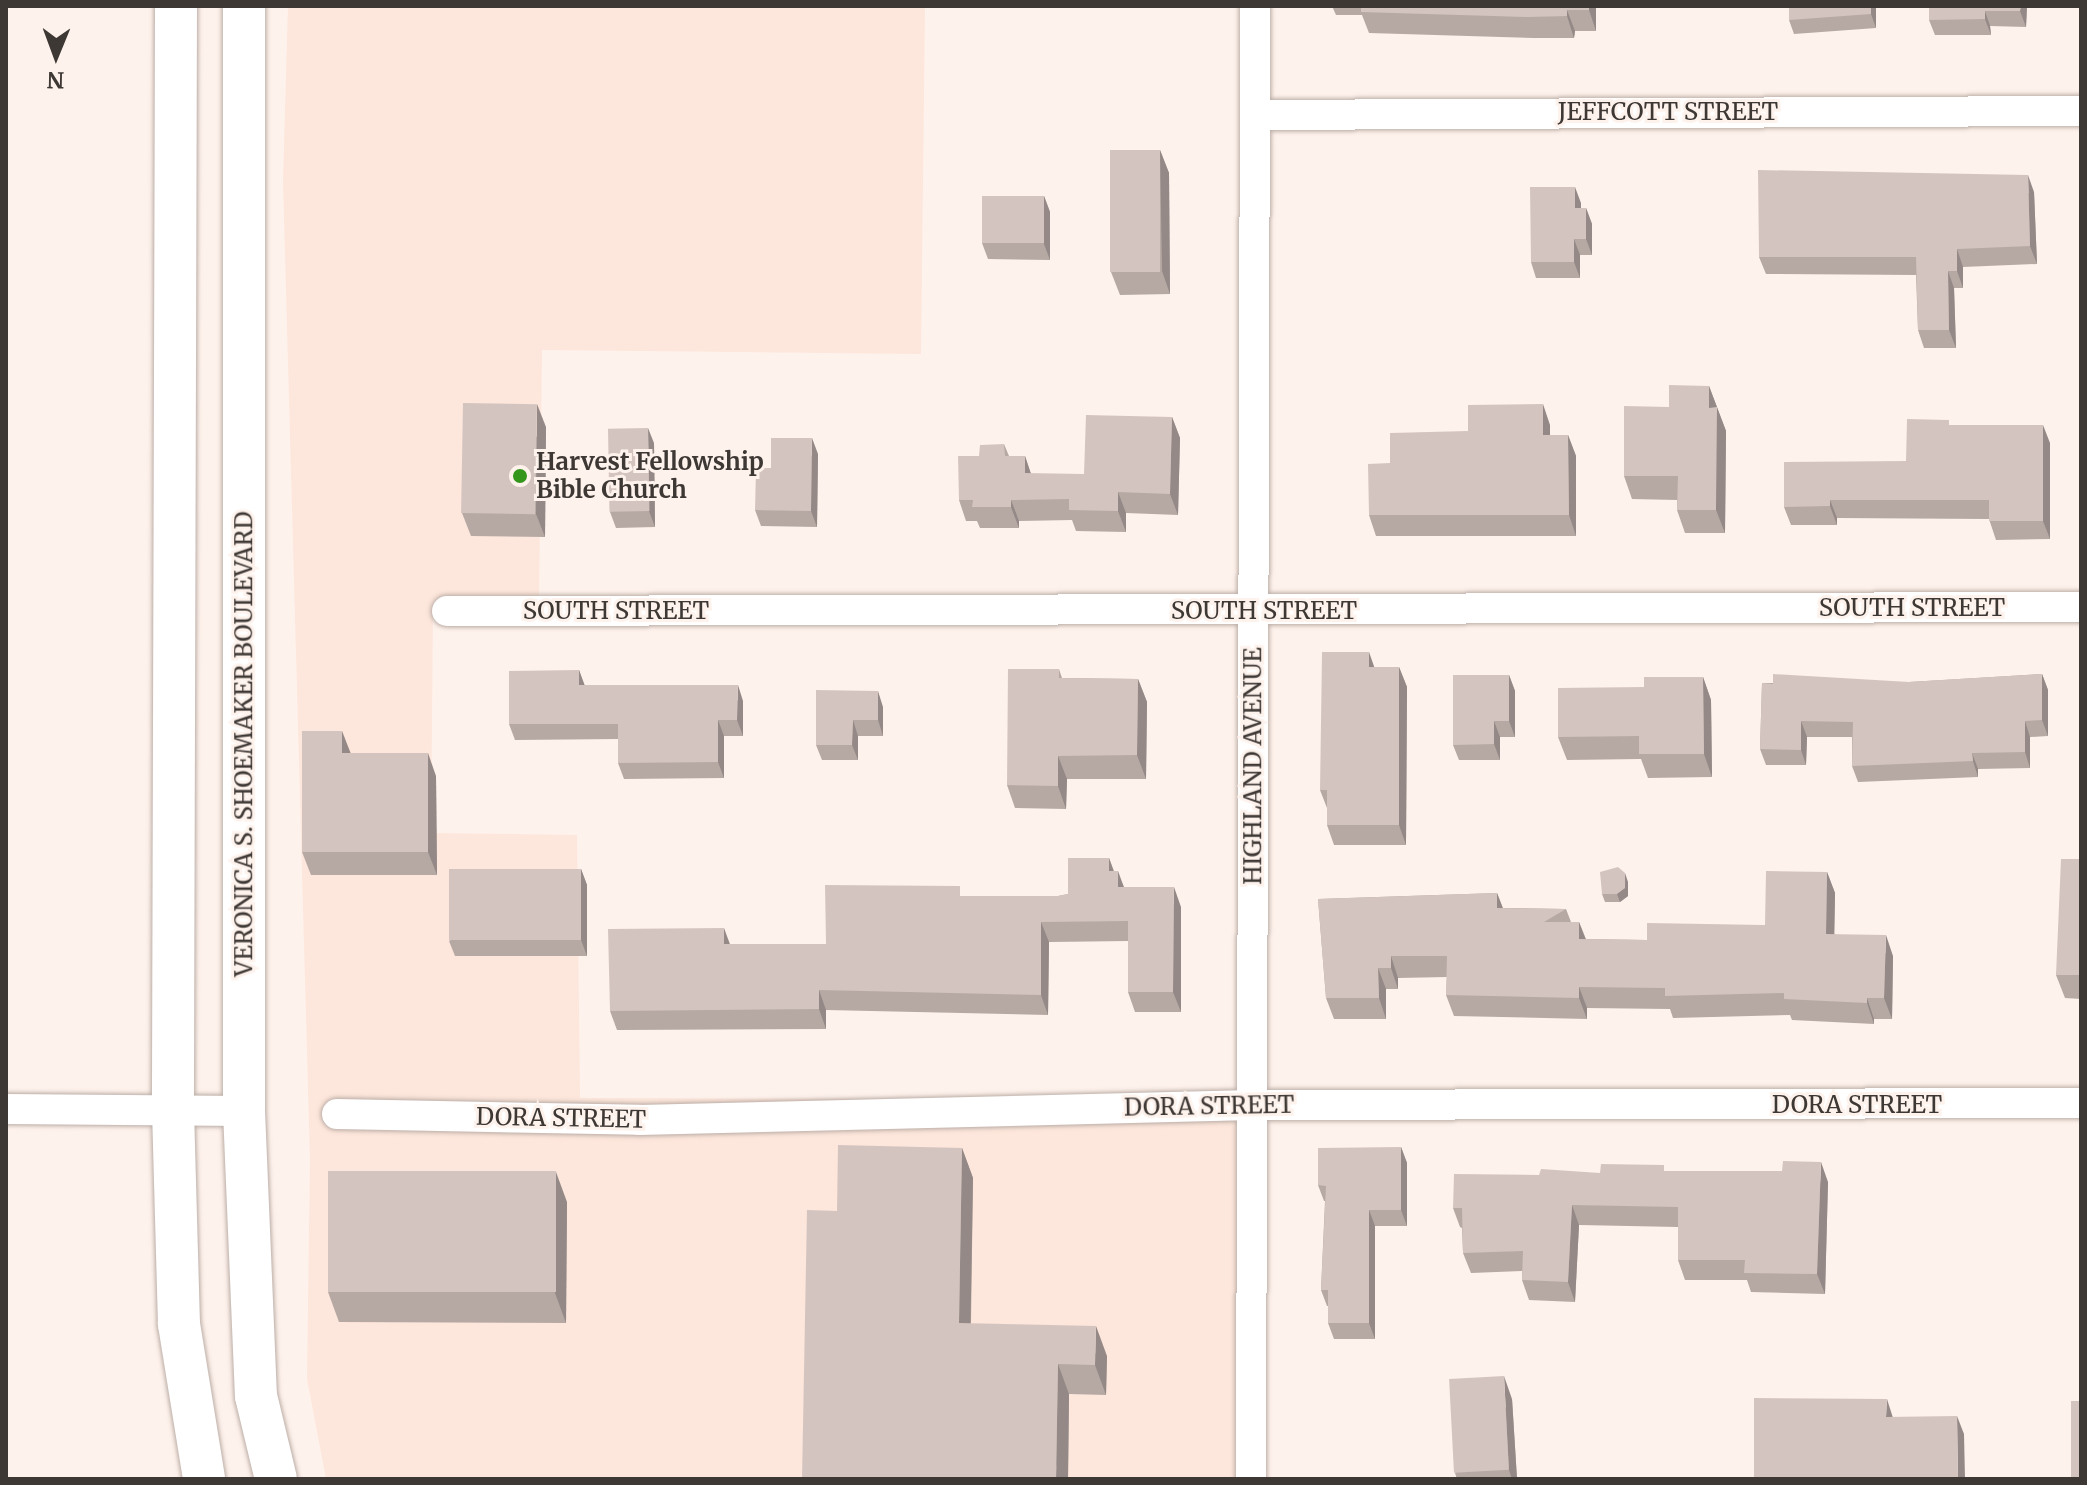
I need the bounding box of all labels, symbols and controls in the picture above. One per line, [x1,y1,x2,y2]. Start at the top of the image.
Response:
north arrow [16,16,96,96]
text: N [47,66,65,94]
street label: JEFFCOTT STREET [1558,98,1778,126]
place label: Harvest Fellowship Bible Church [536,448,764,504]
marker: Harvest Fellowship Bible Church [511,467,529,485]
street label: VERONICA S. SHOEMAKER BOULEVARD [230,511,258,977]
street label: SOUTH STREET [1819,594,2005,622]
street label: SOUTH STREET [523,597,709,625]
street label: SOUTH STREET [1171,597,1357,625]
street label: HIGHLAND AVENUE [1239,647,1267,885]
street label: DORA STREET [1124,1090,1294,1122]
street label: DORA STREET [1772,1091,1942,1119]
street label: DORA STREET [476,1102,646,1134]

